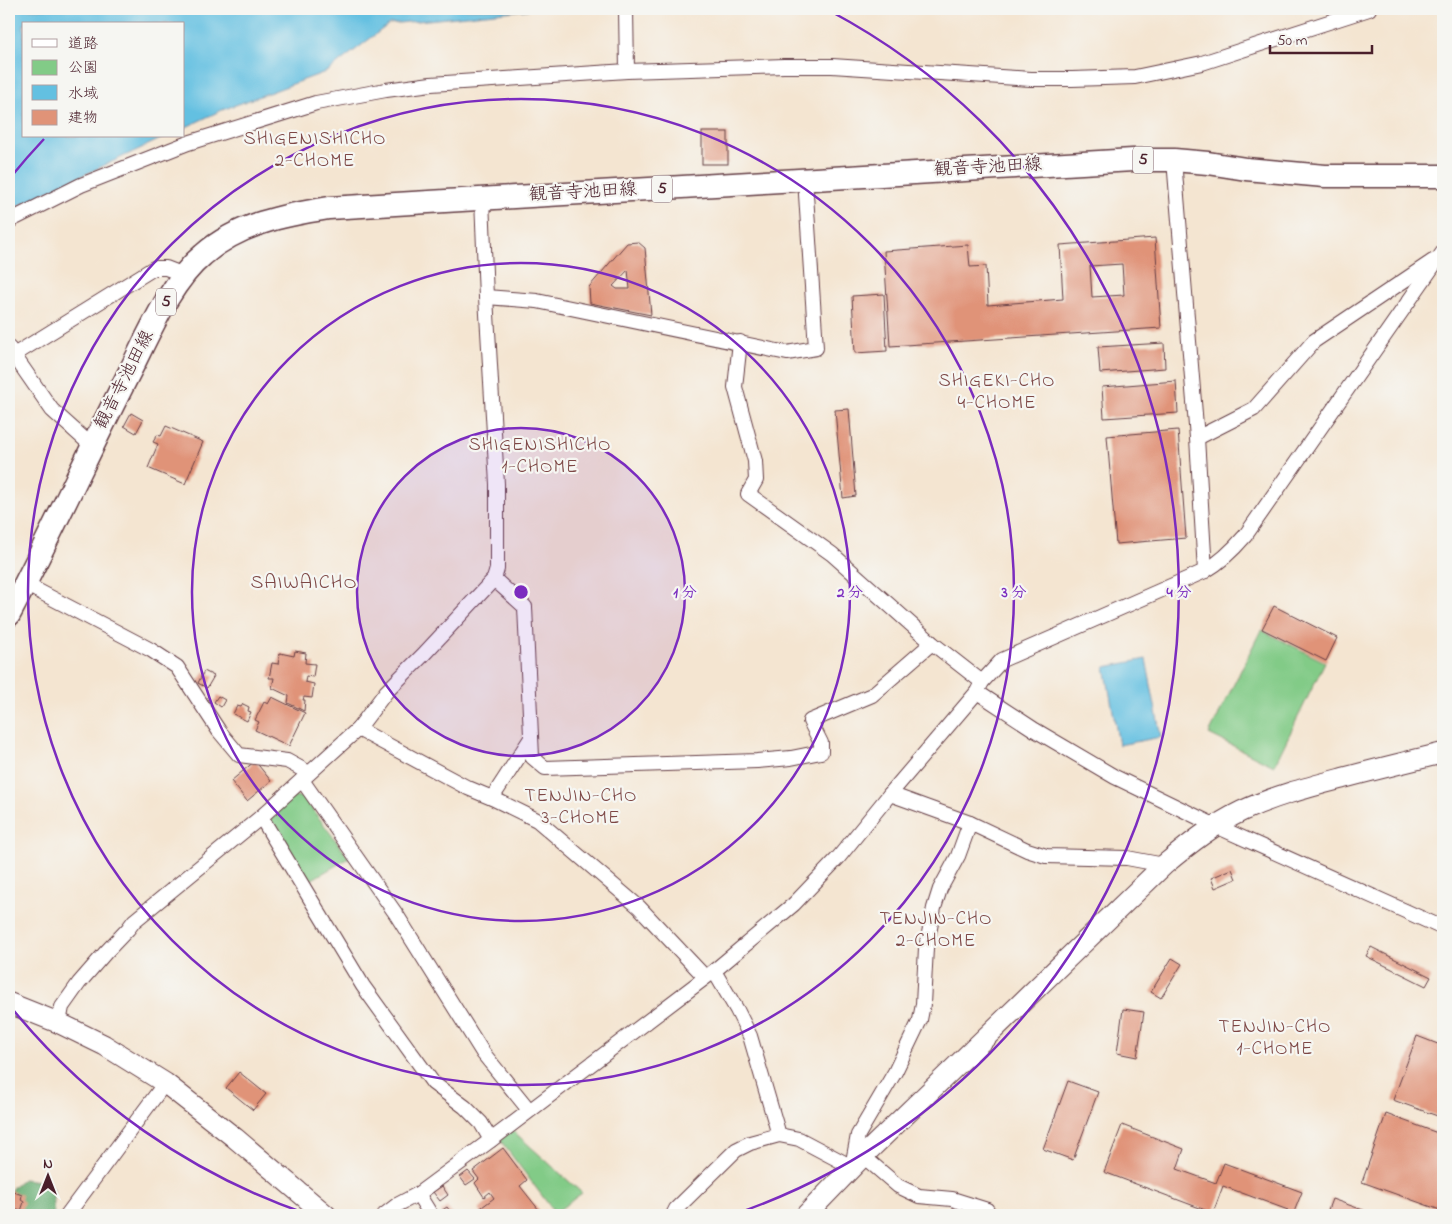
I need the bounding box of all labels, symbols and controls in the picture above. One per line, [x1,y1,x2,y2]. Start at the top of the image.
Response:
legend [22,22,185,138]
scale bar [1270,22,1372,54]
text: 50 m [1277,30,1308,52]
text: 道路 [68,33,98,55]
text: 公園 [68,57,98,79]
text: 水域 [68,83,98,105]
text: 建物 [68,107,98,129]
district label: SHIGENISHICHO 2-CHOME [243,126,387,175]
road number: 5 [1133,146,1153,174]
street label: 観音寺池田線 [933,152,1043,184]
road number: 5 [652,175,672,202]
street label: 観音寺池田線 [528,177,638,209]
road number: 5 [156,288,176,316]
street label: 観音寺池田線 [89,326,161,434]
district label: SHIGEKI-CHO 4-CHOME [939,368,1055,417]
district label: SHIGENISHICHO 1-CHOME [468,432,612,481]
district label: SAIWAICHO [250,569,358,598]
text: 1 分 [673,582,697,604]
text: 2 分 [836,582,863,604]
text: 3 分 [1001,582,1026,604]
text: 4 分 [1166,582,1191,604]
centre of rings [512,583,530,601]
district label: TENJIN-CHO 3-CHOME [525,783,637,832]
district label: TENJIN-CHO 2-CHOME [880,906,992,955]
district label: TENJIN-CHO 1-CHOME [1219,1014,1331,1063]
north arrow [22,1152,72,1202]
text: N [43,1154,53,1175]

